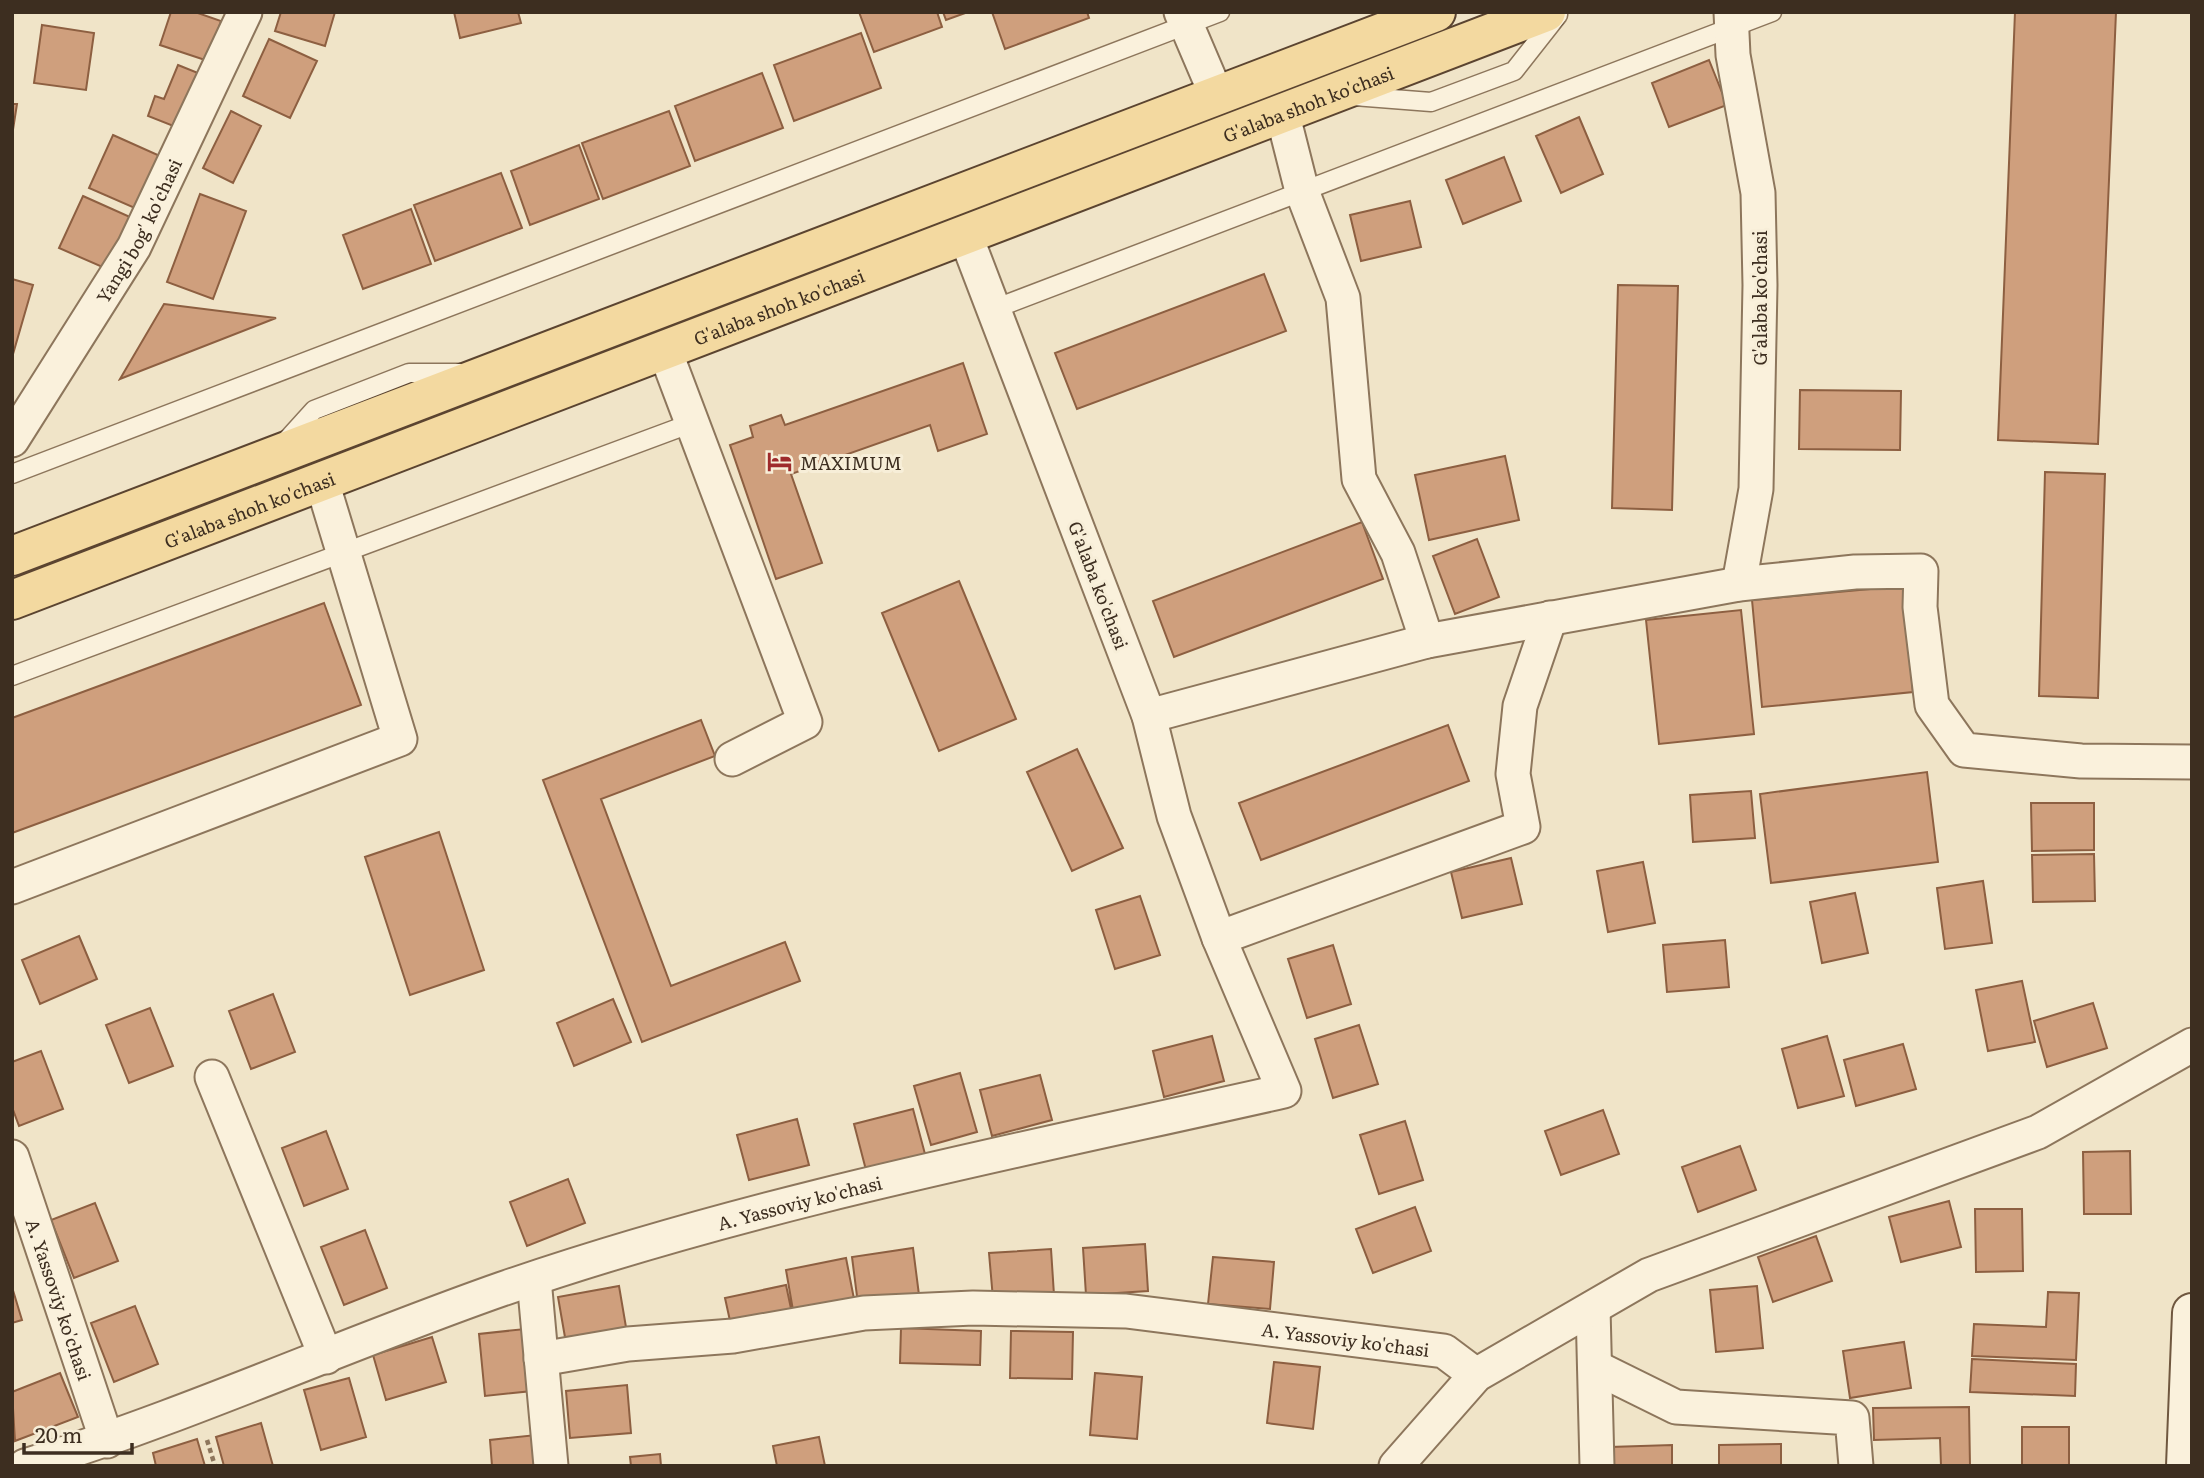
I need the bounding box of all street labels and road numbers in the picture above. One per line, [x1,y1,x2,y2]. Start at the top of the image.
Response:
street label: G'alaba shoh ko'chasi [1219,58,1397,148]
street label: Yangi bog' ko'chasi [89,154,188,308]
street label: G'alaba ko'chasi [1746,230,1773,366]
street label: G'alaba shoh ko'chasi [689,261,868,351]
street label: G'alaba shoh ko'chasi [160,464,339,554]
street label: G'alaba ko'chasi [1062,517,1136,653]
street label: A. Yassoviy ko'chasi [714,1168,885,1236]
street label: A. Yassoviy ko'chasi [20,1215,99,1384]
street label: A. Yassoviy ko'chasi [1260,1315,1431,1363]

